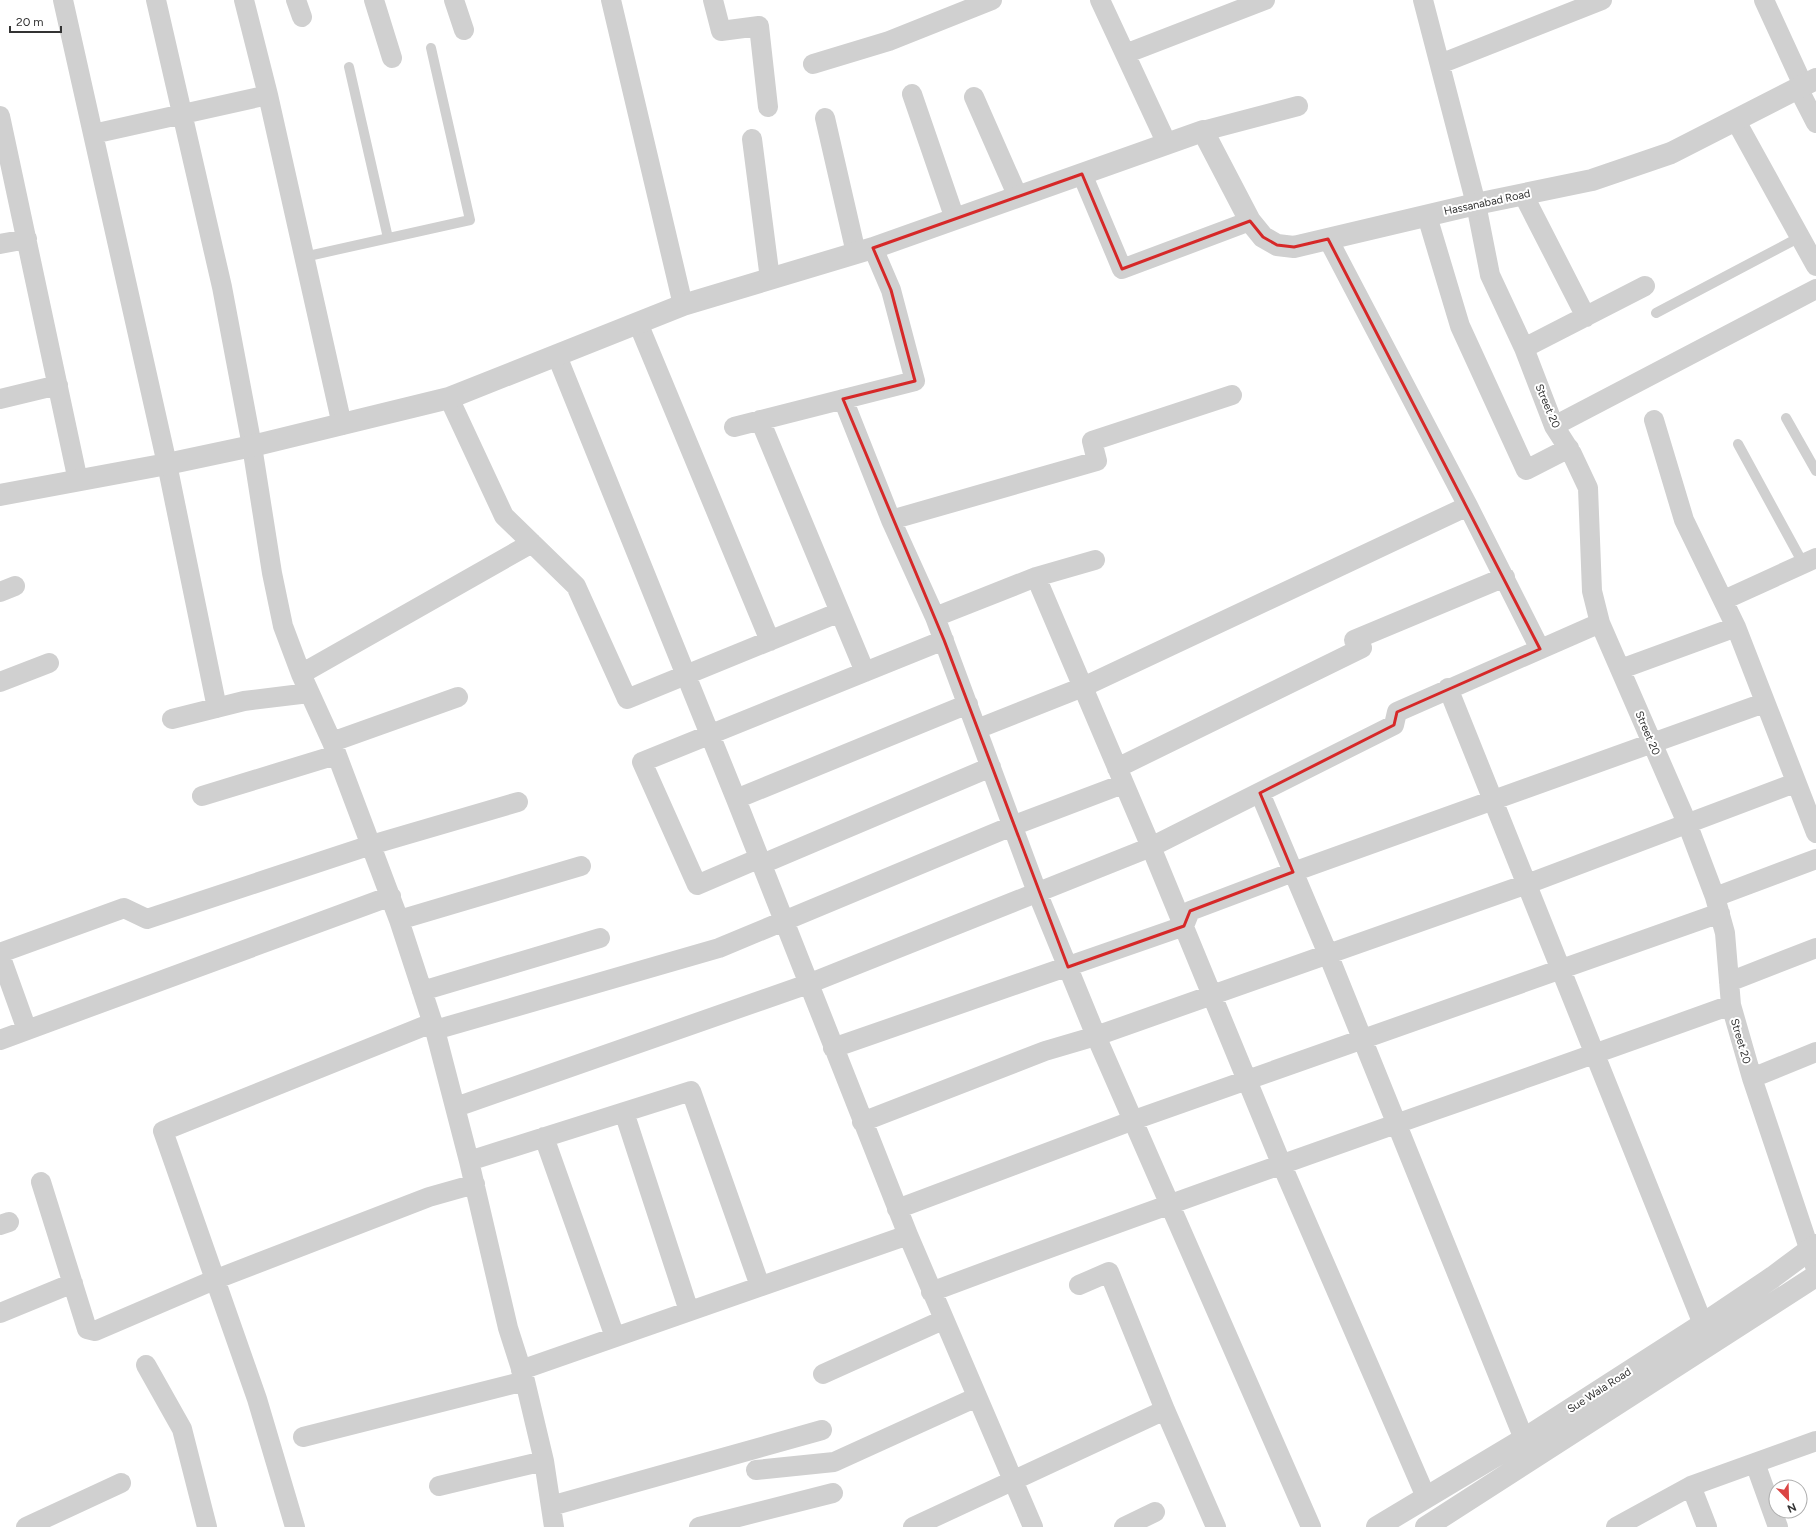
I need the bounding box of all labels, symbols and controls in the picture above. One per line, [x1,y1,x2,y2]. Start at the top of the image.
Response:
scale bar [10,8,61,34]
text: 20 m [16,15,44,29]
street label: Hassanabad Road [1443,187,1532,218]
street label: Street 20 [1532,382,1563,430]
street label: Street 20 [1632,709,1663,757]
street label: Street 20 [1728,1017,1753,1065]
street label: Sue Wala Road [1565,1365,1634,1416]
north arrow [1768,1479,1808,1519]
text: N [1785,1500,1798,1515]

